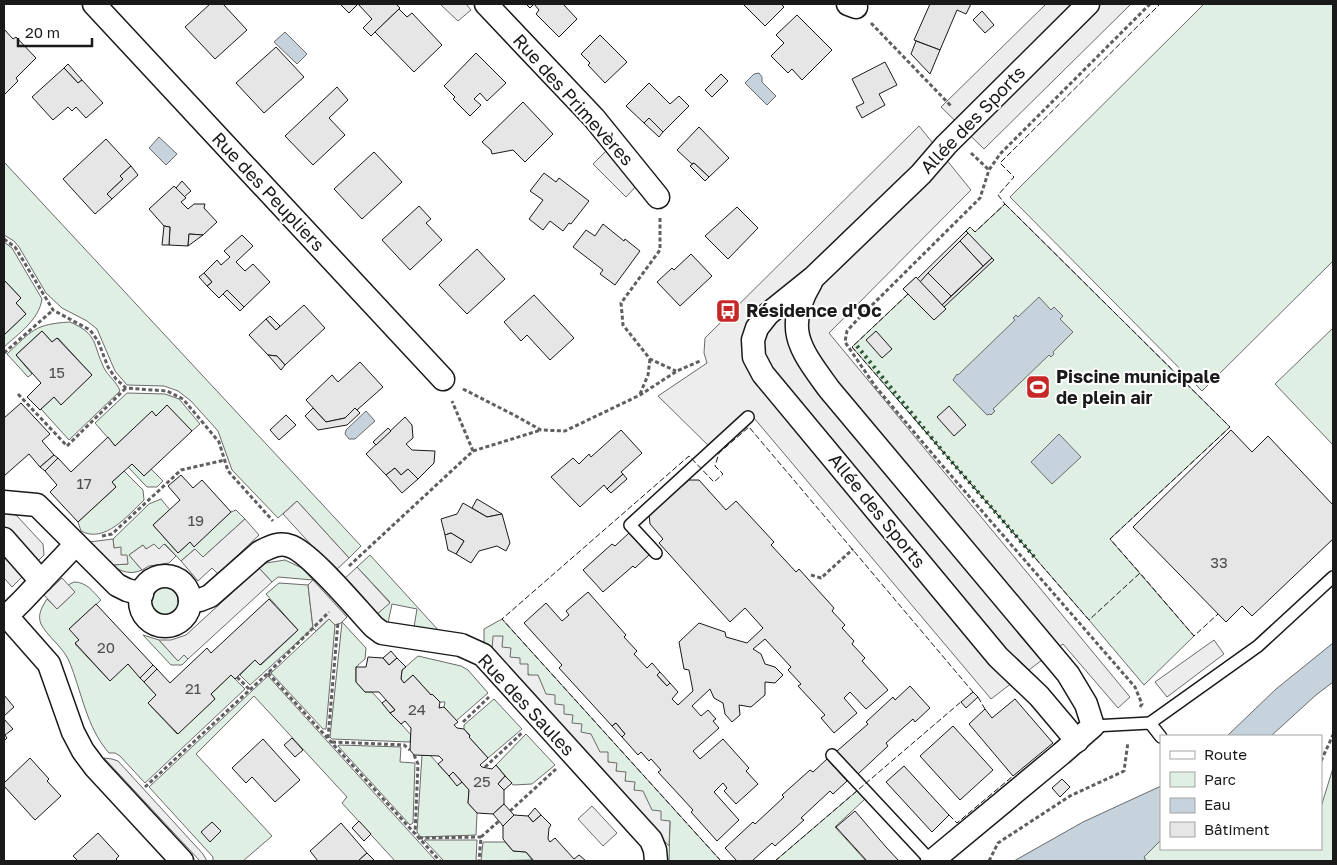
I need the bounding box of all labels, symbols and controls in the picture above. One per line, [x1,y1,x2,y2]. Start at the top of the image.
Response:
scale bar [18,15,91,47]
text: 20 m [25,23,60,41]
street label: Rue des Primevères [509,29,639,170]
street label: Allée des Sports [915,61,1029,178]
street label: Rue des Peupliers [208,127,330,255]
bus stop icon: Résidence d'Oc [715,298,741,324]
place label: Résidence d'Oc [746,299,882,321]
house number: 15 [49,363,65,381]
place label: Piscine municipale de plein air [1056,365,1220,408]
sports icon: Piscine municipale de plein air [1025,374,1051,400]
street label: Allée des Sports [825,448,931,572]
house number: 17 [76,474,92,492]
house number: 19 [188,511,204,529]
house number: 33 [1210,553,1228,571]
house number: 20 [97,638,115,656]
street label: Rue des Saules [474,649,580,760]
house number: 21 [185,679,201,697]
house number: 24 [408,700,426,718]
legend [1160,735,1322,850]
text: Route [1204,745,1247,763]
text: Parc [1204,770,1236,788]
house number: 25 [473,772,491,790]
text: Eau [1204,795,1231,813]
text: Bâtiment [1204,820,1269,838]

